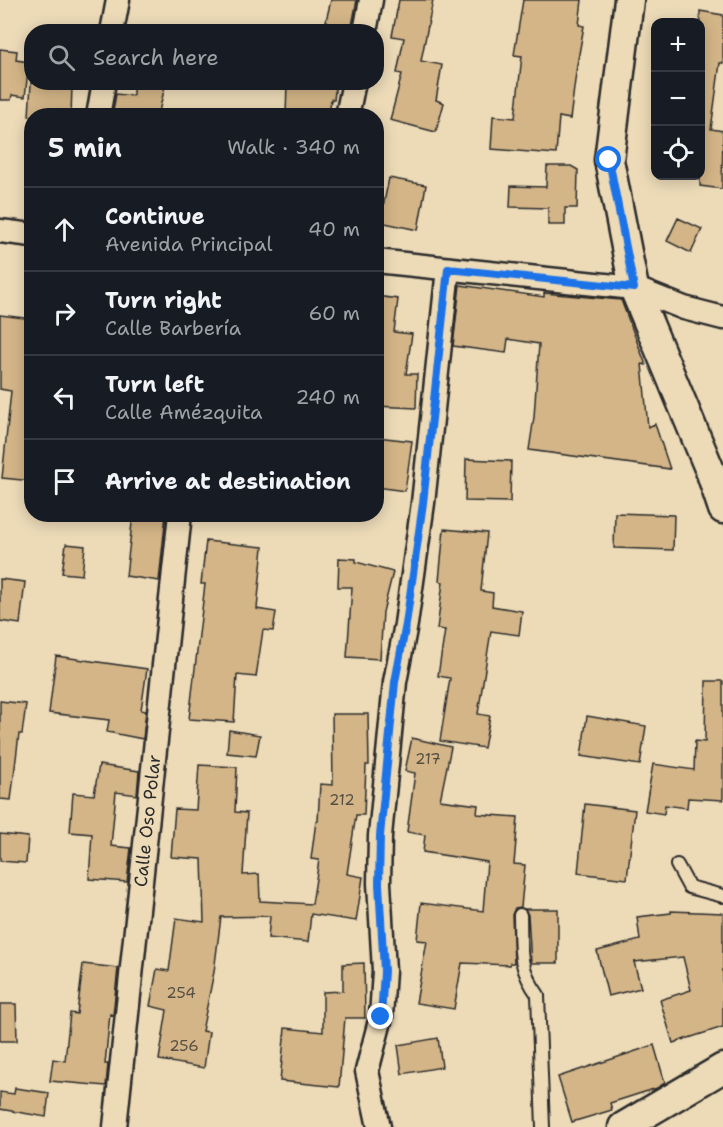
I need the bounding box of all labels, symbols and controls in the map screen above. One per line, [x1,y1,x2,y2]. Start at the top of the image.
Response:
map controls [651,18,705,180]
button: + [651,18,705,72]
search box [24,24,384,90]
icon: search [45,41,78,74]
text: Search here [93,43,219,72]
button: − [651,72,705,126]
button: locate [651,126,705,180]
text: 5 min [48,130,122,165]
text: Walk · 340 m [227,134,360,160]
route start [595,146,621,172]
text: Continue [105,202,205,231]
icon: ahead [48,213,81,246]
text: 40 m [308,216,360,242]
text: Avenida Principal [105,231,273,257]
text: Turn right [105,286,222,315]
icon: right [48,297,81,330]
text: 60 m [308,300,360,326]
text: Calle Barbería [105,315,241,341]
text: Turn left [105,370,204,399]
icon: left [48,381,81,414]
text: 240 m [295,384,360,410]
text: Calle Amézquita [105,399,263,425]
icon: arrive [48,465,81,498]
text: Arrive at destination [105,467,351,496]
house number: 217 [415,749,441,769]
street label: Calle Oso Polar [129,753,166,888]
house number: 212 [329,790,355,810]
house number: 254 [166,983,196,1003]
route end [367,1003,393,1029]
house number: 256 [169,1036,199,1056]

